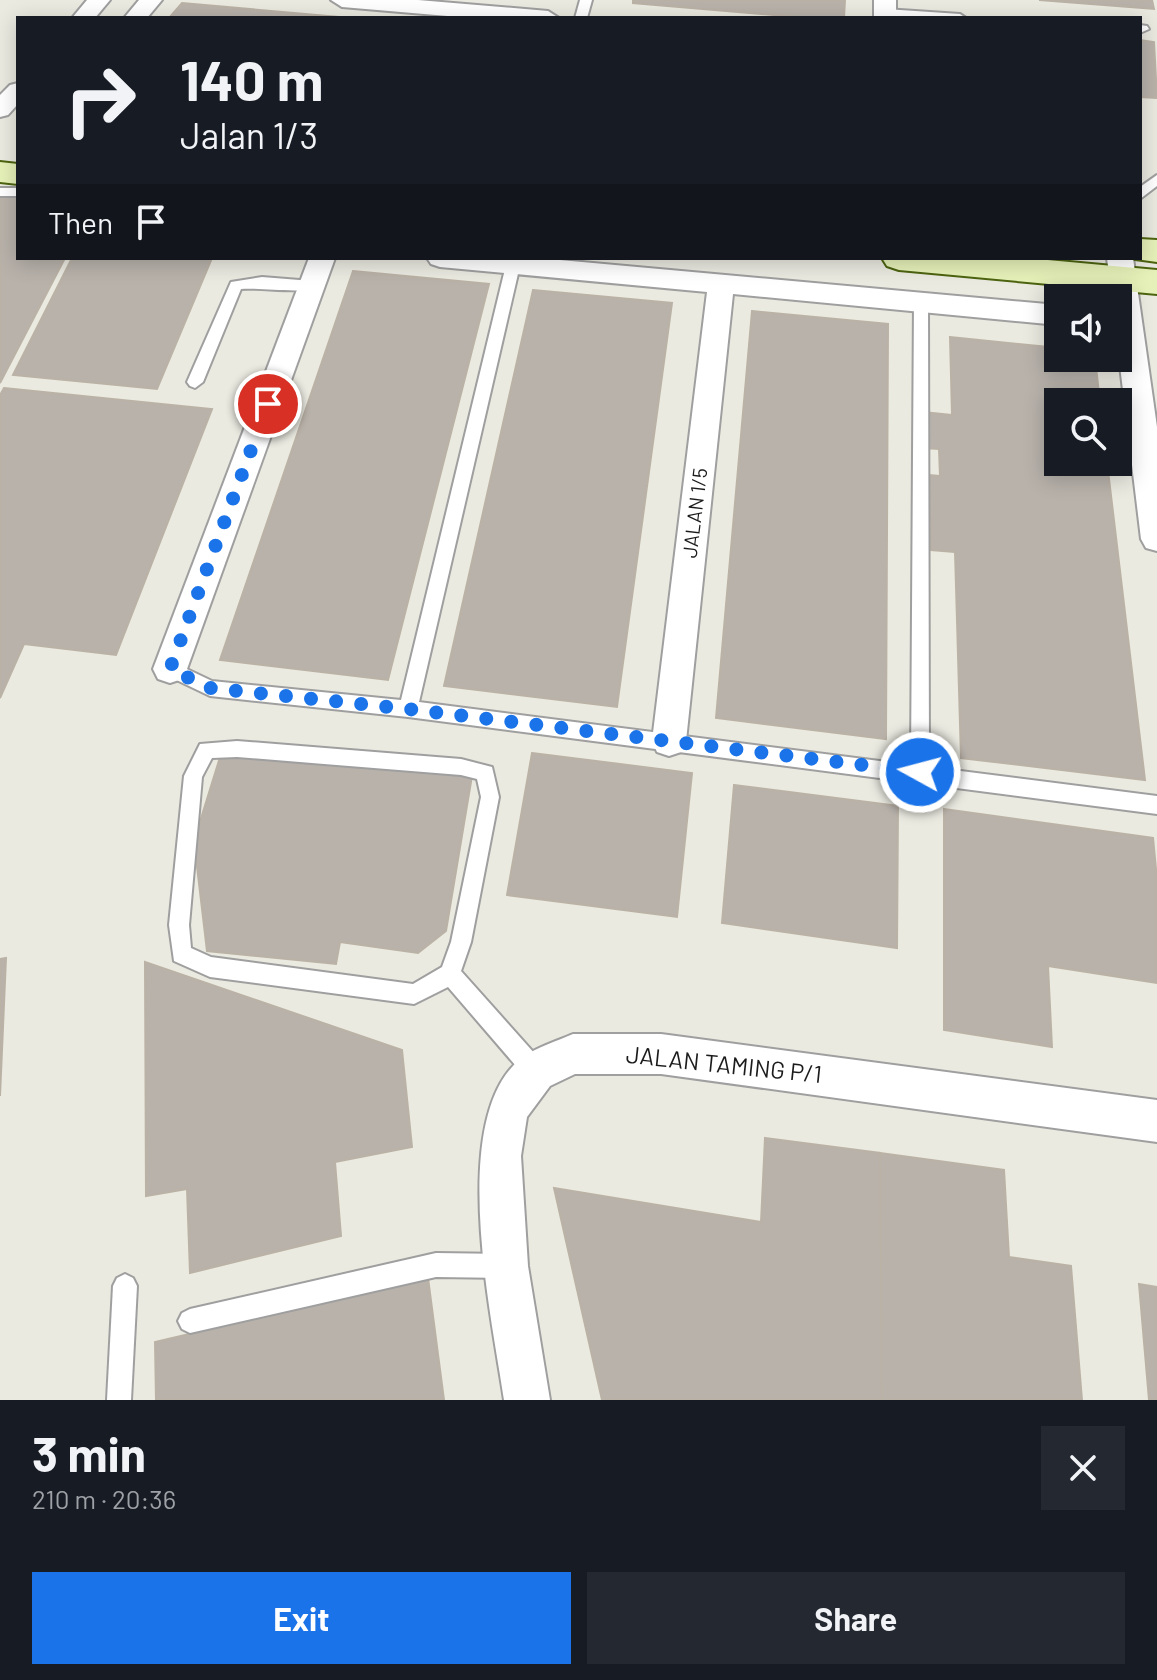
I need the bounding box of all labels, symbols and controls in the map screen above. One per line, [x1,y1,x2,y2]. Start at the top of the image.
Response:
text: 140 m [180,45,324,112]
icon: right [48,48,152,152]
text: Jalan 1/3 [180,113,318,156]
icon: arrive [129,200,173,244]
text: Then [48,204,113,240]
map controls [1044,284,1132,476]
button: sound [1044,284,1132,372]
pin [234,370,302,438]
icon: arrive [246,382,290,426]
button: search [1044,388,1132,476]
street label: JALAN 1/5 [677,466,711,559]
position arrow [878,730,962,814]
street label: JALAN TAMING P/1 [625,1039,823,1088]
text: 3 min [32,1424,146,1482]
button: close [1041,1426,1125,1510]
text: 210 m · 20:36 [32,1483,176,1514]
button: Exit [32,1572,571,1664]
button: Share [587,1572,1125,1664]

